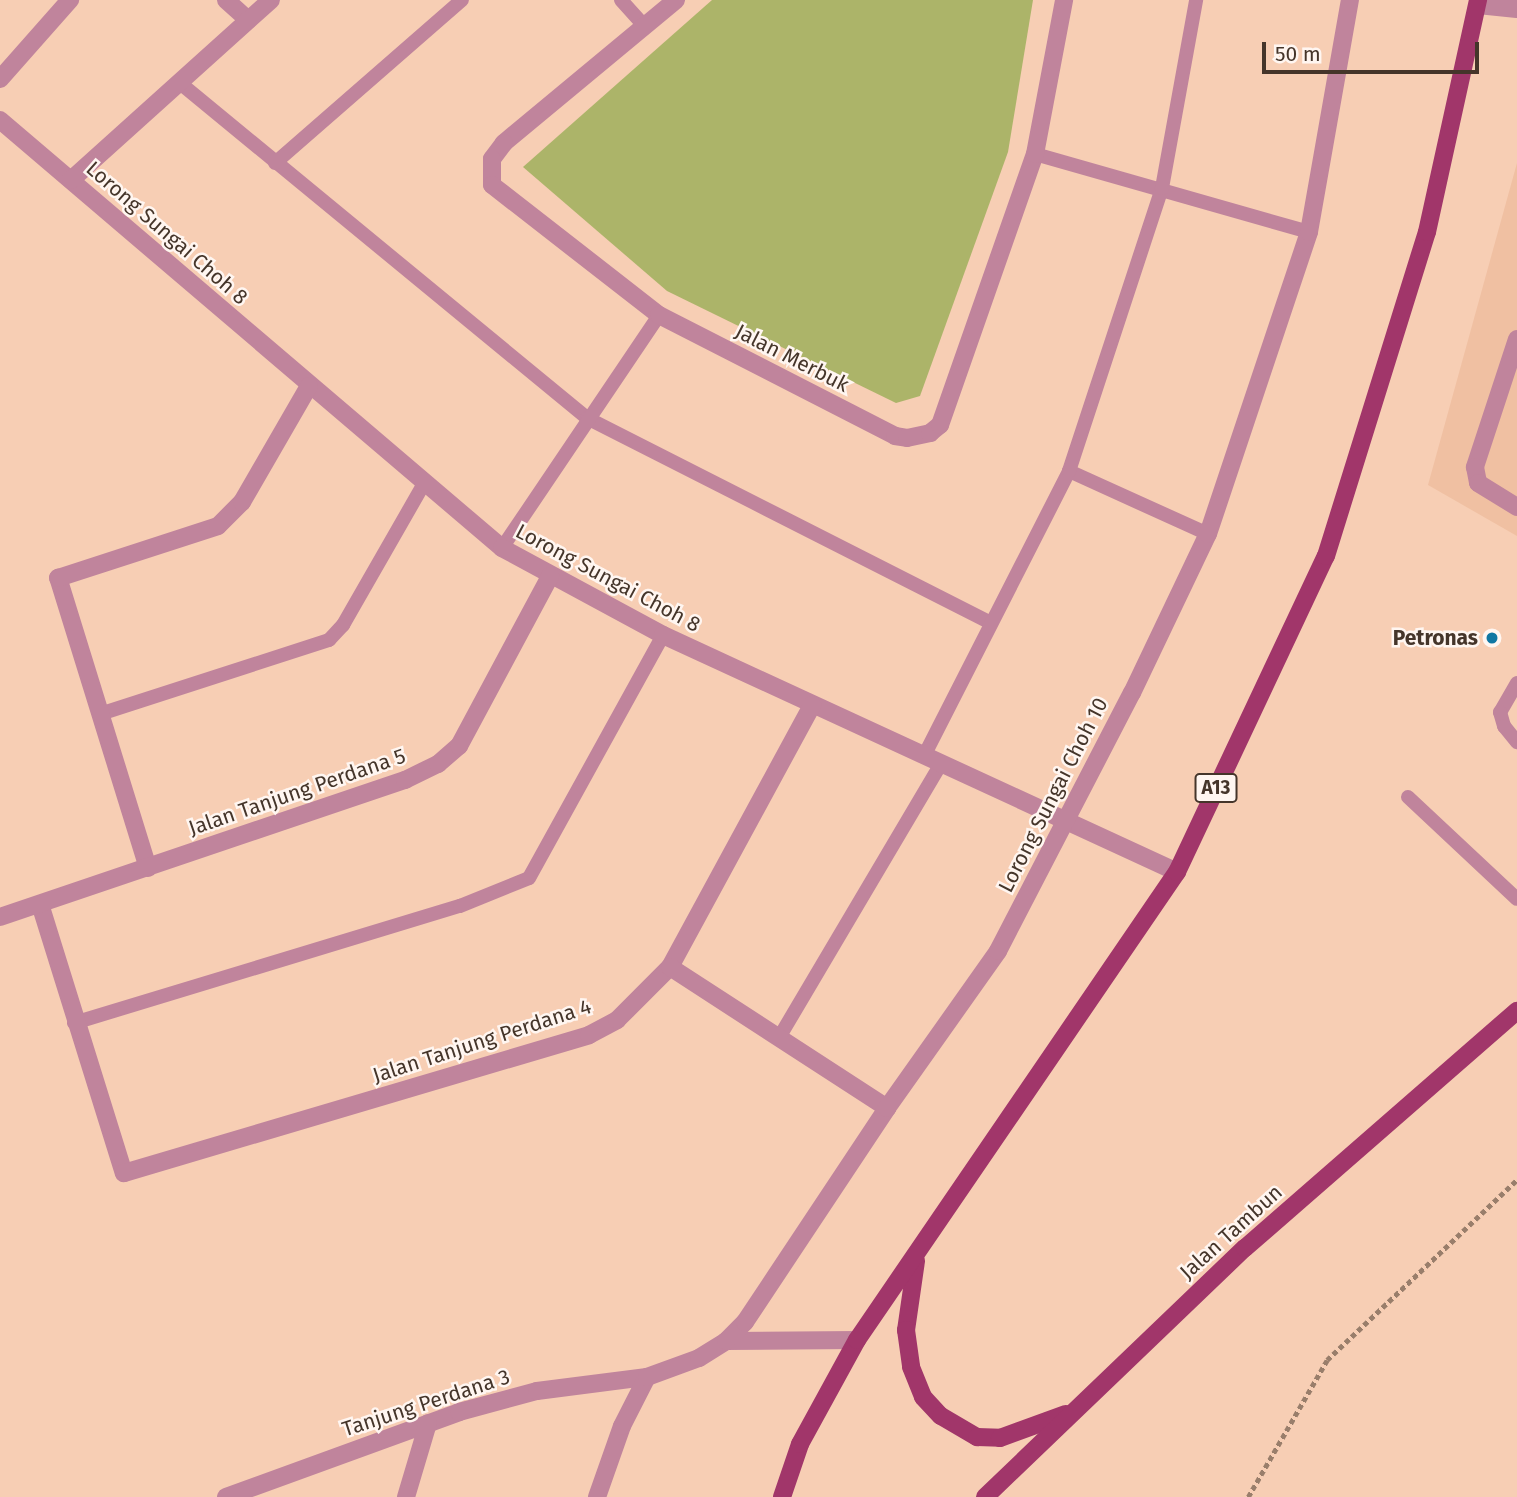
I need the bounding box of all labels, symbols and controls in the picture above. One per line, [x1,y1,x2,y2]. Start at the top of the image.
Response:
scale bar [1265,28,1482,72]
text: 50 m [1275,41,1321,67]
street label: Lorong Sungai Choh 8 [81,156,253,310]
street label: Jalan Merbuk [731,319,853,397]
street label: Lorong Sungai Choh 8 [511,519,705,637]
place label: Petronas [1393,625,1478,651]
marker: Petronas [1484,630,1500,646]
street label: Lorong Sungai Choh 10 [993,694,1113,896]
street label: Jalan Tanjung Perdana 5 [185,743,409,841]
road number: A13 [1193,772,1239,804]
street label: Jalan Tanjung Perdana 4 [370,994,594,1088]
street label: Jalan Tambun [1175,1179,1287,1285]
street label: Tanjung Perdana 3 [339,1364,513,1442]

